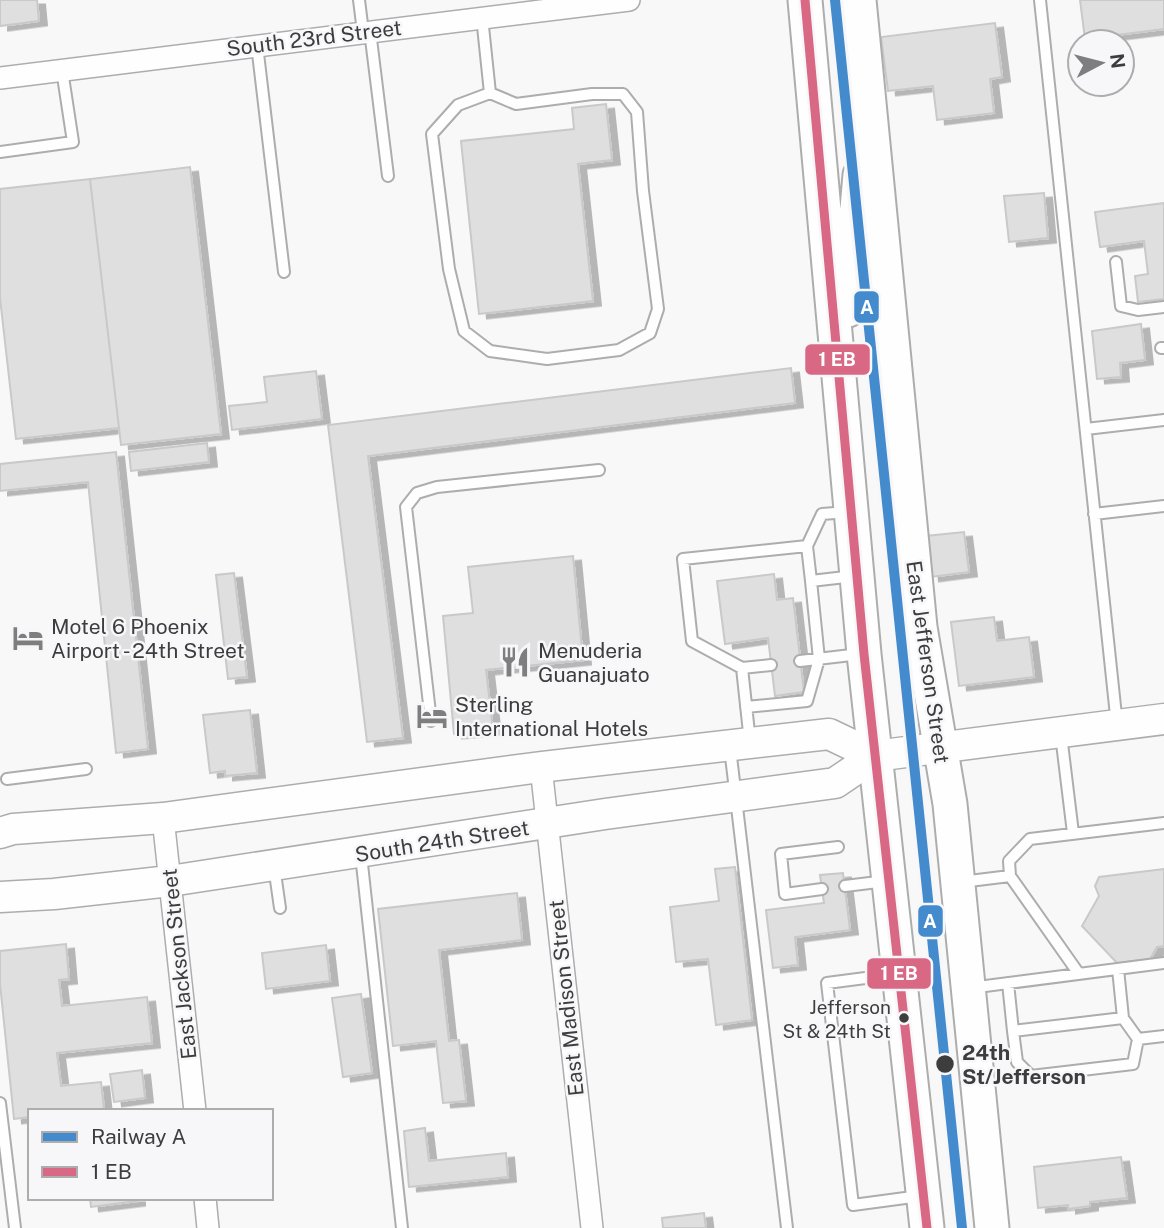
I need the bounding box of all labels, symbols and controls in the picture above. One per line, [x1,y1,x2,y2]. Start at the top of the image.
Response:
street label: South 23rd Street [225,15,403,61]
north arrow [1066,28,1136,98]
text: N [1106,52,1130,70]
line badge: A [853,290,880,324]
text: A [860,296,874,318]
line badge: 1 EB [804,343,871,376]
text: 1 EB [818,348,856,370]
street label: East Jefferson Street [901,559,955,765]
place label: Motel 6 Phoenix Airport - 24th Street [51,614,245,663]
hotel icon: Motel 6 Phoenix Airport - 24th Street [11,621,45,655]
place label: Menuderia Guanajuato [538,638,650,687]
restaurant icon: Menuderia Guanajuato [498,645,532,679]
place label: Sterling International Hotels [455,692,648,741]
hotel icon: Sterling International Hotels [415,699,449,733]
street label: South 24th Street [353,815,531,867]
street label: East Jackson Street [157,867,201,1061]
street label: East Madison Street [543,899,589,1097]
line badge: A [917,904,944,938]
text: A [923,910,937,932]
line badge: 1 EB [866,957,932,990]
text: 1 EB [880,962,918,984]
place label: Jefferson St & 24th St [783,996,891,1042]
marker: Jefferson St & 24th St [897,1011,911,1025]
place label: 24th St/Jefferson [962,1040,1086,1089]
marker: 24th St/Jefferson [934,1053,956,1075]
legend [28,1109,273,1200]
text: Railway A [91,1124,187,1149]
text: 1 EB [91,1159,132,1184]

